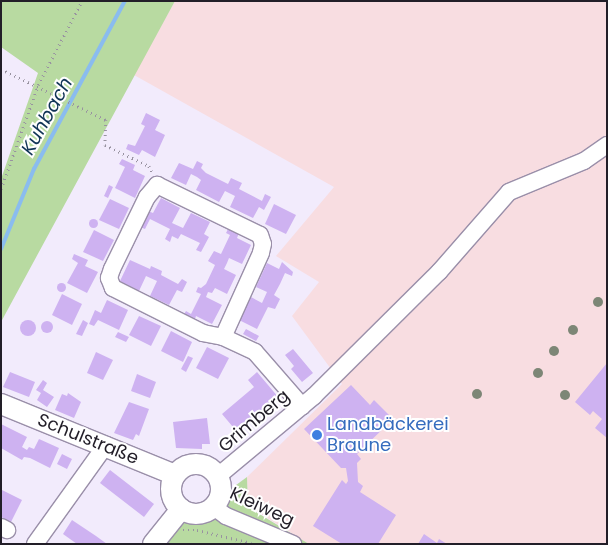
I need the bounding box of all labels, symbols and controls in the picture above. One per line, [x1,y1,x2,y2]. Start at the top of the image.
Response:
water label: Kuhbach [16,73,78,159]
street label: Grimberg [214,385,294,457]
street label: Schulstraße [34,409,142,469]
place label: Landbäckerei Braune [327,414,449,456]
marker: Landbäckerei Braune [311,429,323,441]
street label: Kleiweg [226,483,298,531]

